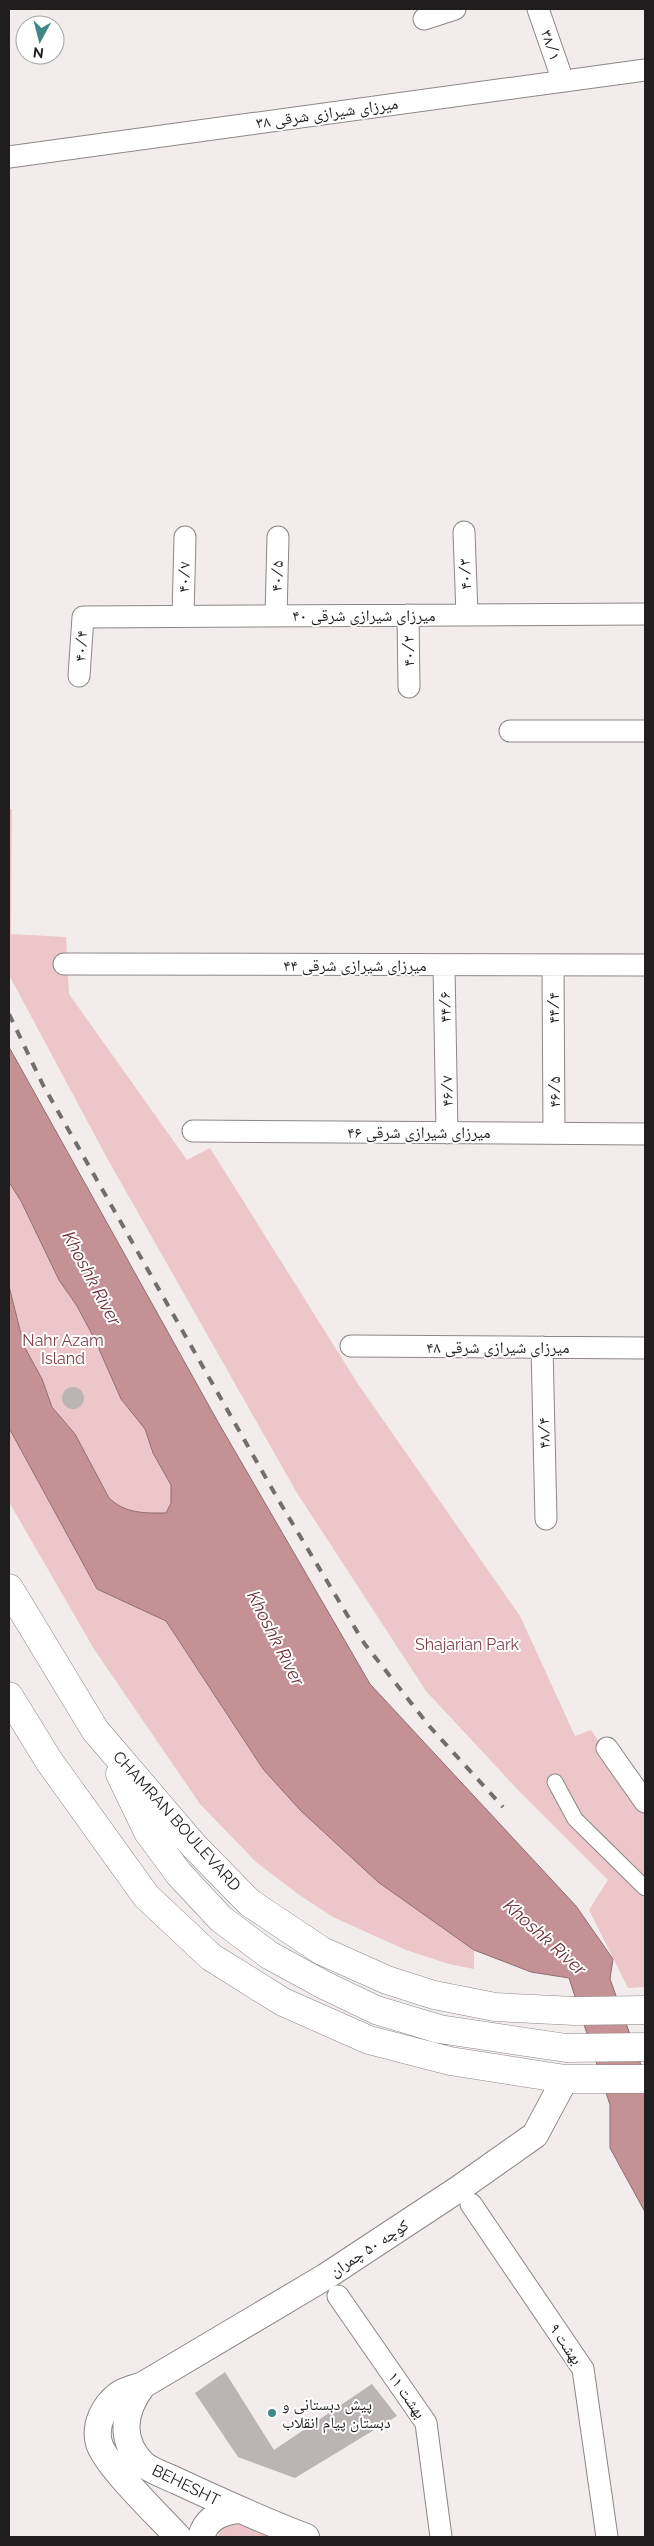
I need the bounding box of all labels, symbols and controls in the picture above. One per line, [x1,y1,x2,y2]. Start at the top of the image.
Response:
north arrow [15,15,65,65]
street label: ۳۸/۱ [537,27,565,63]
text: N [32,44,45,61]
street label: ۳۸ میرزای شیرازی شرقی [255,94,399,133]
street label: ۴۰/۳ [455,558,475,590]
street label: ۴۰/۵ [267,560,287,592]
street label: ۴۰/۷ [174,561,194,593]
street label: ۴۰ میرزای شیرازی شرقی [292,606,436,626]
street label: ۴۰/۴ [70,630,92,662]
street label: ۴۰/۲ [399,635,418,667]
street label: ۴۴ میرزای شیرازی شرقی [283,956,427,976]
street label: ۴۴/۶ [435,991,455,1023]
street label: ۴۴/۴ [544,992,563,1024]
street label: ۴۶/۷ [437,1075,457,1107]
street label: ۴۶/۵ [545,1076,564,1108]
street label: ۴۶ میرزای شیرازی شرقی [347,1123,491,1143]
water label: Khoshk River [58,1227,126,1329]
park label: Nahr Azam Island [22,1331,104,1368]
street label: ۴۸ میرزای شیرازی شرقی [426,1338,570,1358]
street label: ۴۸/۴ [534,1417,554,1449]
water label: Khoshk River [243,1587,309,1690]
park label: Shajarian Park [415,1635,520,1654]
street label: CHAMRAN BOULEVARD [109,1747,245,1895]
water label: Khoshk River [499,1895,591,1980]
street label: کوچه ۵۰ چمران [326,2215,413,2281]
street label: ۹ بهشت [545,2320,587,2368]
street label: ۱۱ بهشت [384,2368,430,2422]
place label: پیش دبستانی و دبستان پیام انقلاب [282,2395,391,2433]
marker: پیش دبستانی و دبستان پیام انقلاب [266,2407,278,2419]
street label: BEHESHT [149,2460,223,2510]

